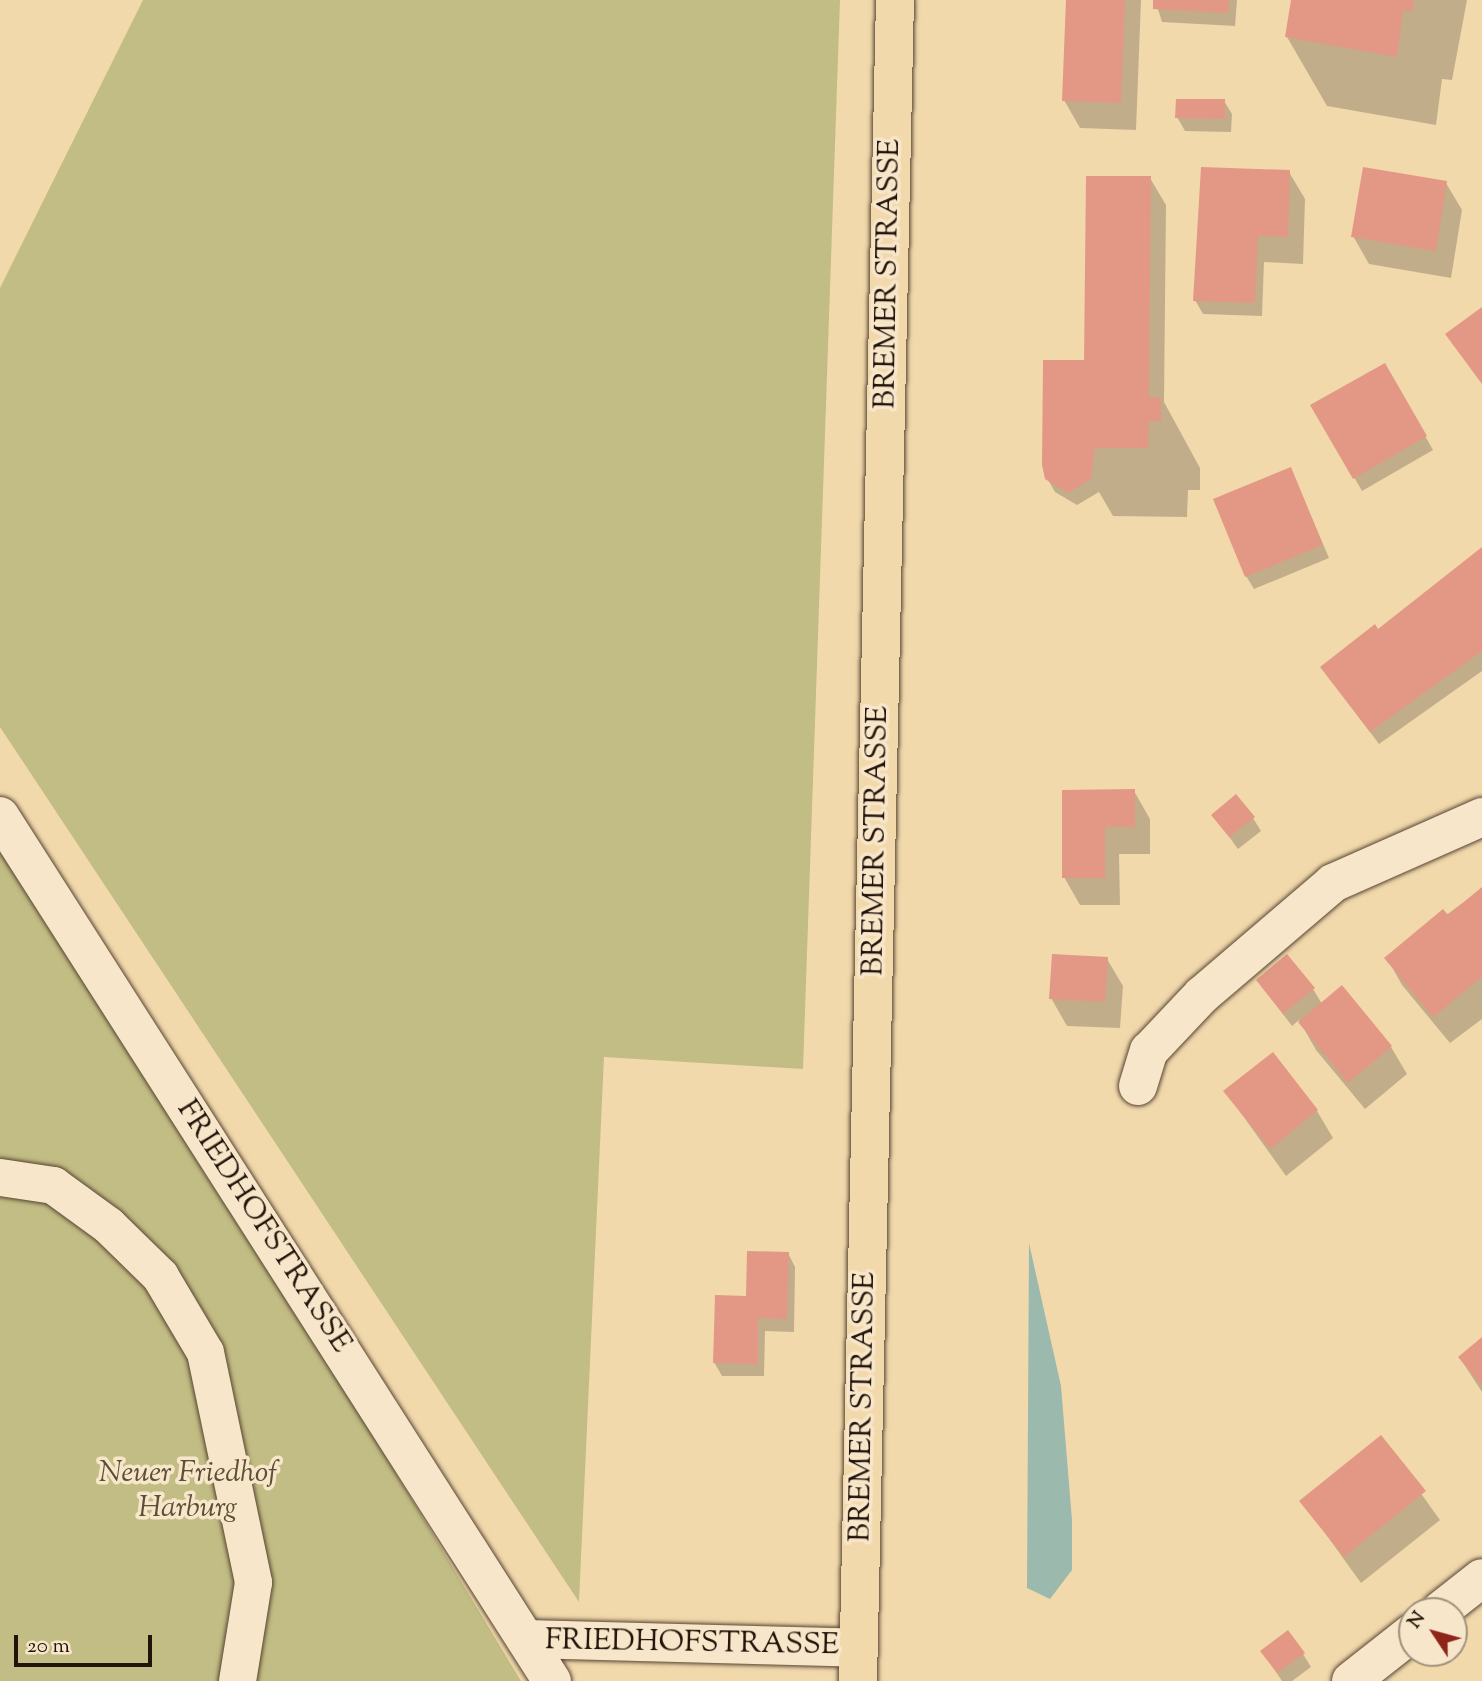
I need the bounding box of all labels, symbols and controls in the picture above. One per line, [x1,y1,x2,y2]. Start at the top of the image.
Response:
street label: BREMER STRASSE [869,138,909,410]
street label: BREMER STRASSE [857,705,897,977]
street label: FRIEDHOFSTRASSE [168,1094,358,1360]
street label: BREMER STRASSE [844,1271,884,1543]
park label: Neuer Friedhof Harburg [99,1456,277,1526]
north arrow [1398,1597,1468,1667]
text: N [1402,1606,1433,1635]
scale bar [18,1622,156,1666]
street label: FRIEDHOFSTRASSE [545,1623,839,1665]
text: 20 m [27,1632,70,1662]

